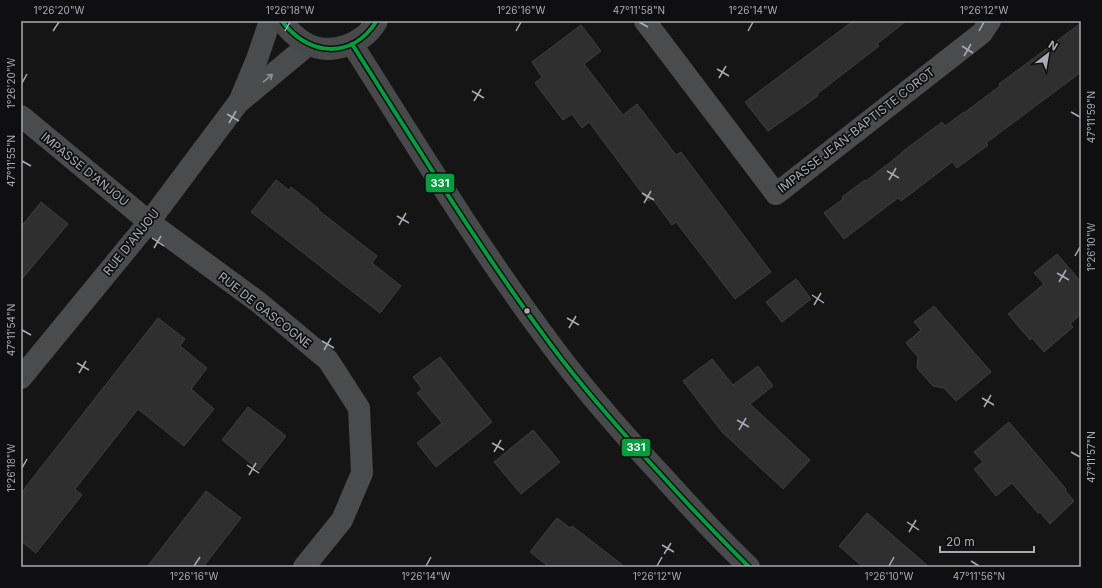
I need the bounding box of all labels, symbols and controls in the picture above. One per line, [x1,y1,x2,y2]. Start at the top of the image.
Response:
text: 1°26'20"W [34,4,85,16]
text: 1°26'18"W [266,4,314,16]
text: 1°26'16"W [497,4,545,16]
text: 47°11'58"N [613,4,665,16]
text: 1°26'14"W [729,4,778,16]
text: 1°26'12"W [960,4,1008,16]
north arrow [1028,34,1068,74]
text: N [1046,37,1060,54]
text: 1°26'20"W [5,57,17,108]
street label: IMPASSE JEAN-BAPTISTE COROT [775,64,938,196]
one-way arrow [263,74,273,83]
text: 47°11'59"N [1085,91,1097,143]
street label: IMPASSE D'ANJOU [38,129,132,209]
text: 47°11'55"N [5,135,17,187]
line badge: 331 [425,173,455,193]
text: 331 [431,176,450,190]
street label: RUE D'ANJOU [100,206,162,278]
text: 1°26'10"W [1085,222,1097,271]
street label: RUE DE GASCOGNE [215,269,315,351]
text: 47°11'54"N [5,304,17,356]
unlabelled marker [522,306,532,316]
text: 47°11'57"N [1085,431,1097,483]
line badge: 331 [621,438,651,457]
text: 331 [627,440,646,454]
text: 1°26'18"W [5,444,17,492]
scale bar [940,528,1034,554]
text: 20 m [946,534,975,549]
text: 1°26'16"W [170,570,218,582]
text: 1°26'14"W [402,570,451,582]
text: 1°26'12"W [633,570,681,582]
text: 1°26'10"W [865,570,914,582]
text: 47°11'56"N [953,570,1005,582]

